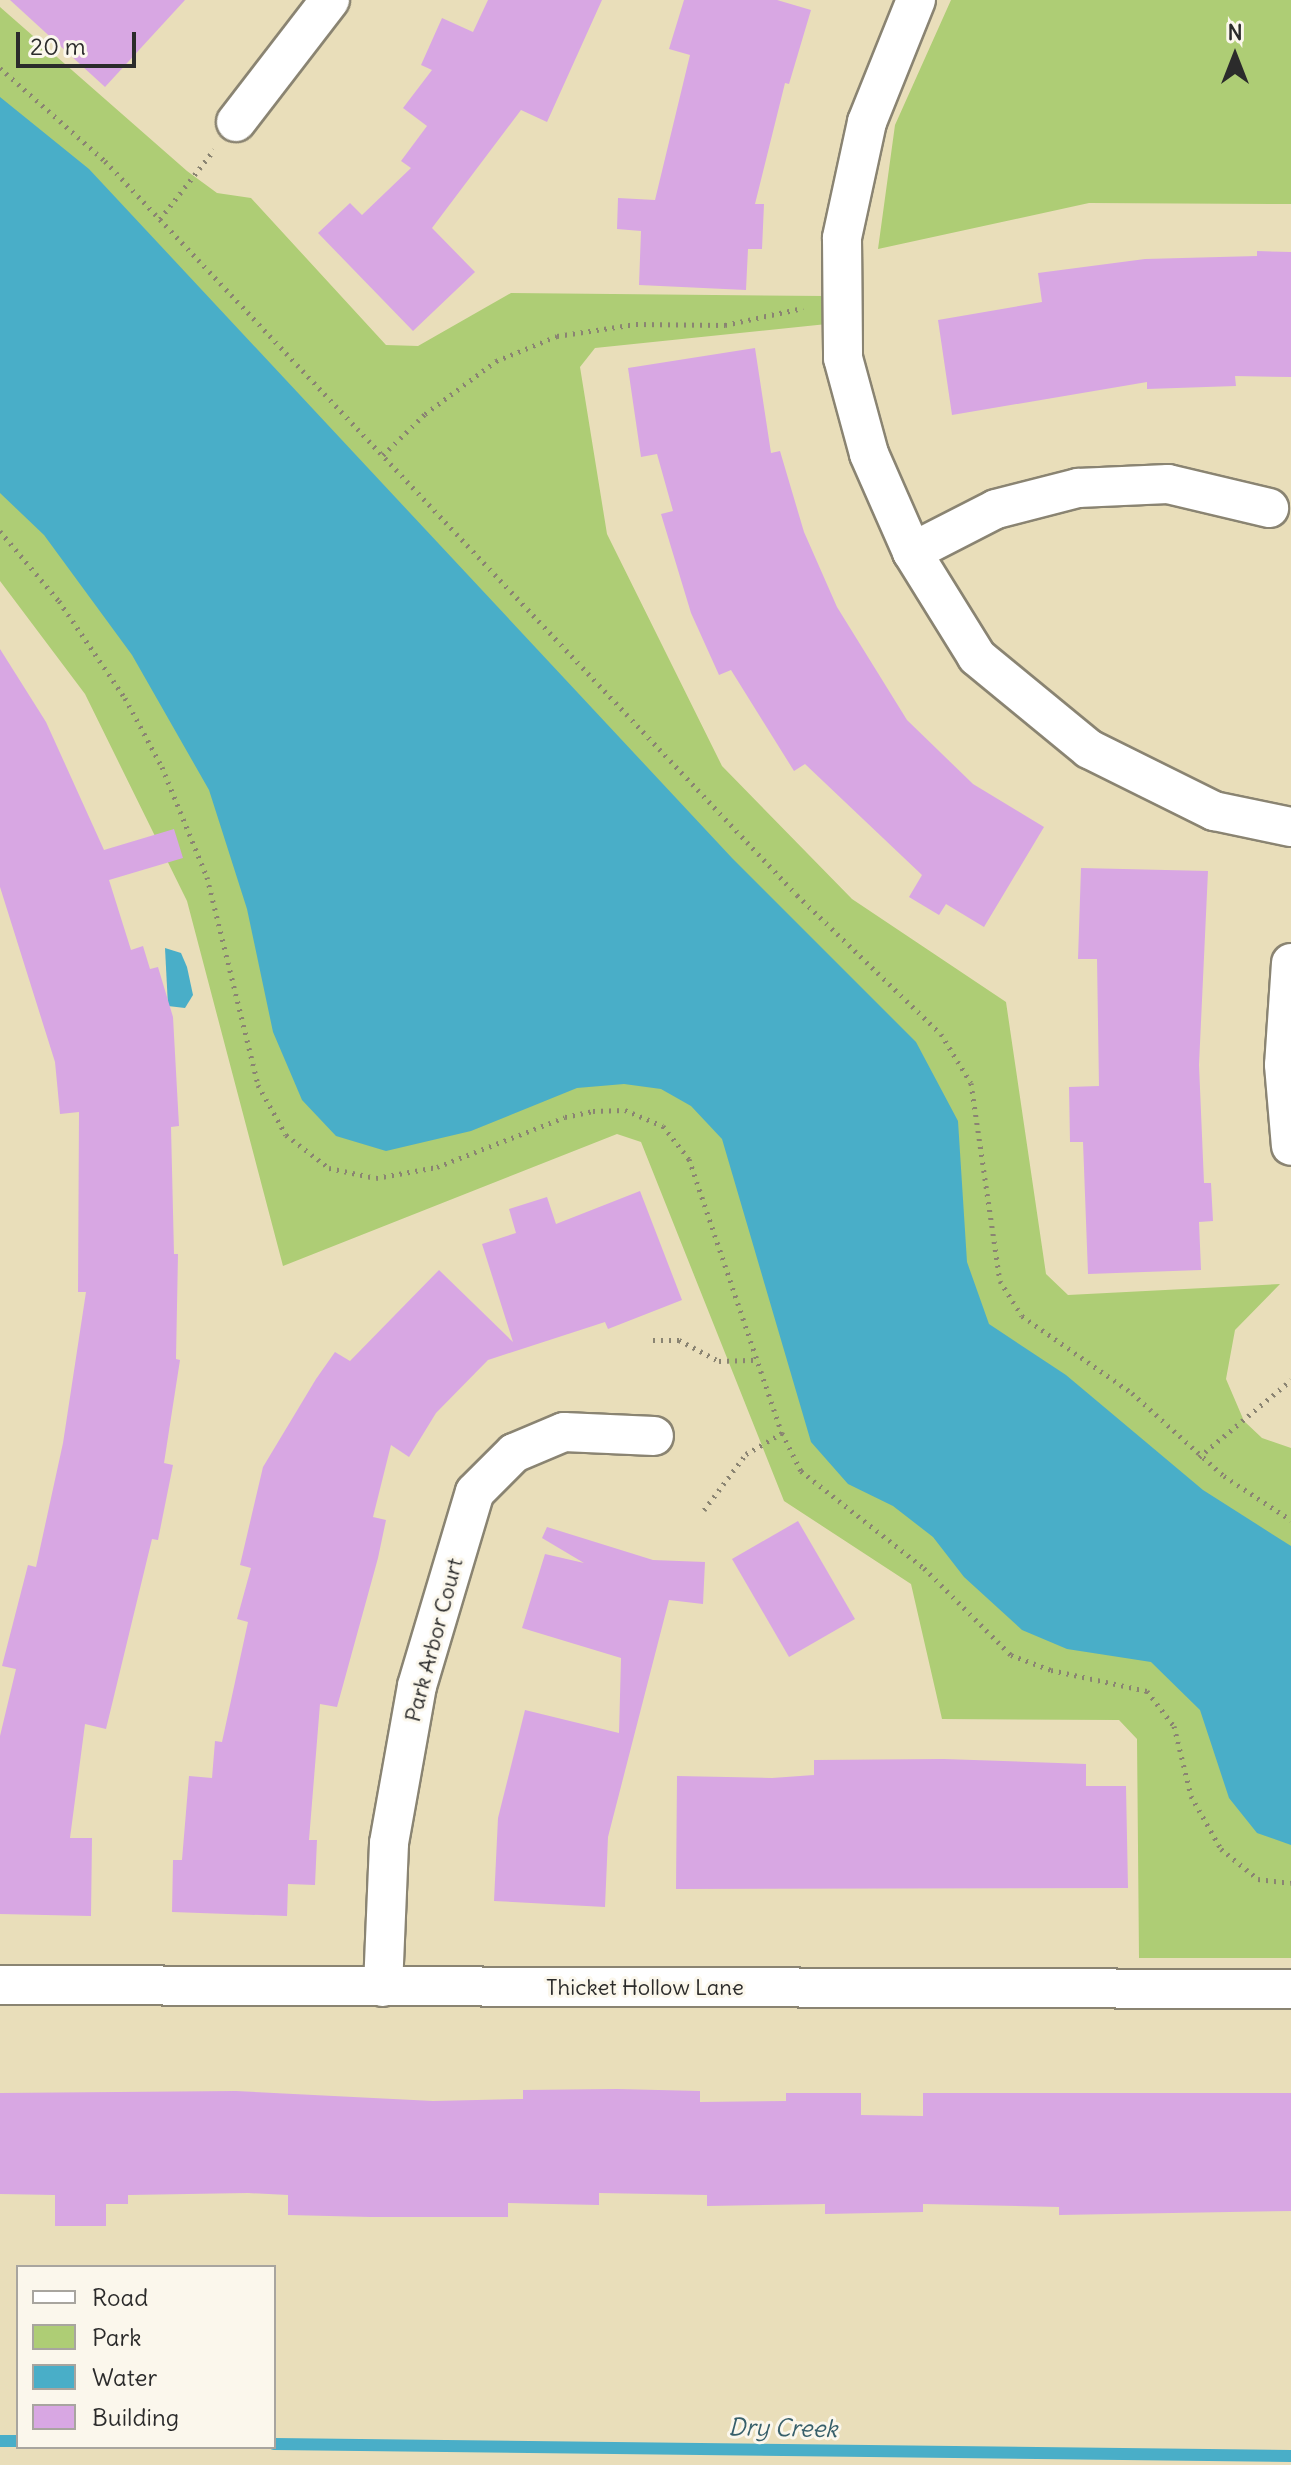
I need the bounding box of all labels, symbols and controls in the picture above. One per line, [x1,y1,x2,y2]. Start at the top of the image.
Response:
scale bar [20,16,140,66]
north arrow [1195,16,1275,96]
text: N [1227,18,1243,46]
text: 20 m [30,31,86,61]
street label: Park Arbor Court [399,1555,469,1725]
street label: Thicket Hollow Lane [546,1975,744,2001]
legend [16,2265,276,2449]
text: Road [92,2282,148,2312]
text: Park [92,2322,142,2352]
text: Water [92,2362,157,2392]
text: Building [92,2402,179,2432]
water label: Dry Creek [728,2413,838,2443]

